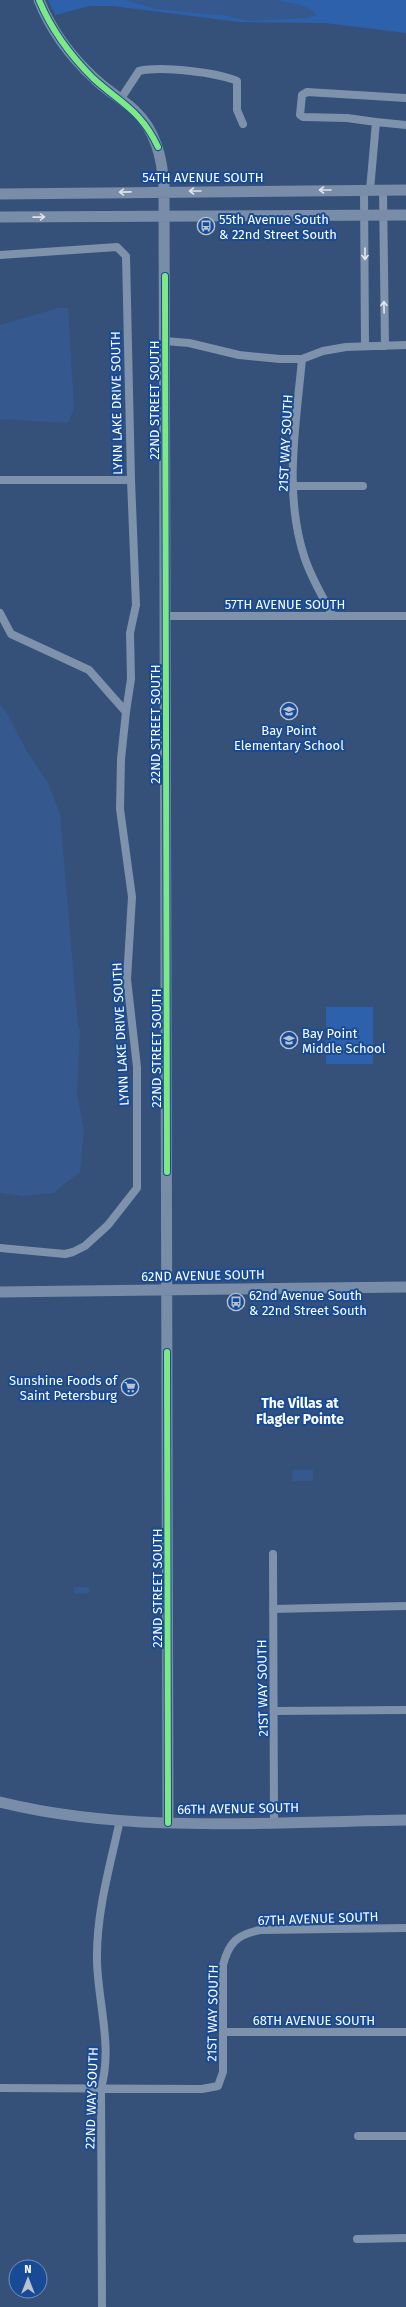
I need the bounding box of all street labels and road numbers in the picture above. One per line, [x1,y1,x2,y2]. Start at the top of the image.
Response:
street label: 54TH AVENUE SOUTH [142,170,264,185]
street label: LYNN LAKE DRIVE SOUTH [108,331,125,475]
street label: 22ND STREET SOUTH [147,340,162,460]
street label: 21ST WAY SOUTH [275,394,296,492]
street label: 57TH AVENUE SOUTH [225,597,345,612]
street label: 22ND STREET SOUTH [148,664,163,784]
street label: LYNN LAKE DRIVE SOUTH [109,962,132,1106]
street label: 22ND STREET SOUTH [149,988,164,1108]
street label: 62ND AVENUE SOUTH [141,1267,265,1284]
street label: 22ND STREET SOUTH [150,1528,165,1648]
street label: 21ST WAY SOUTH [254,1639,271,1737]
street label: 66TH AVENUE SOUTH [177,1800,299,1817]
street label: 67TH AVENUE SOUTH [257,1909,379,1928]
street label: 21ST WAY SOUTH [204,1964,221,2062]
street label: 68TH AVENUE SOUTH [253,2013,375,2028]
street label: 22ND WAY SOUTH [82,2047,101,2149]

